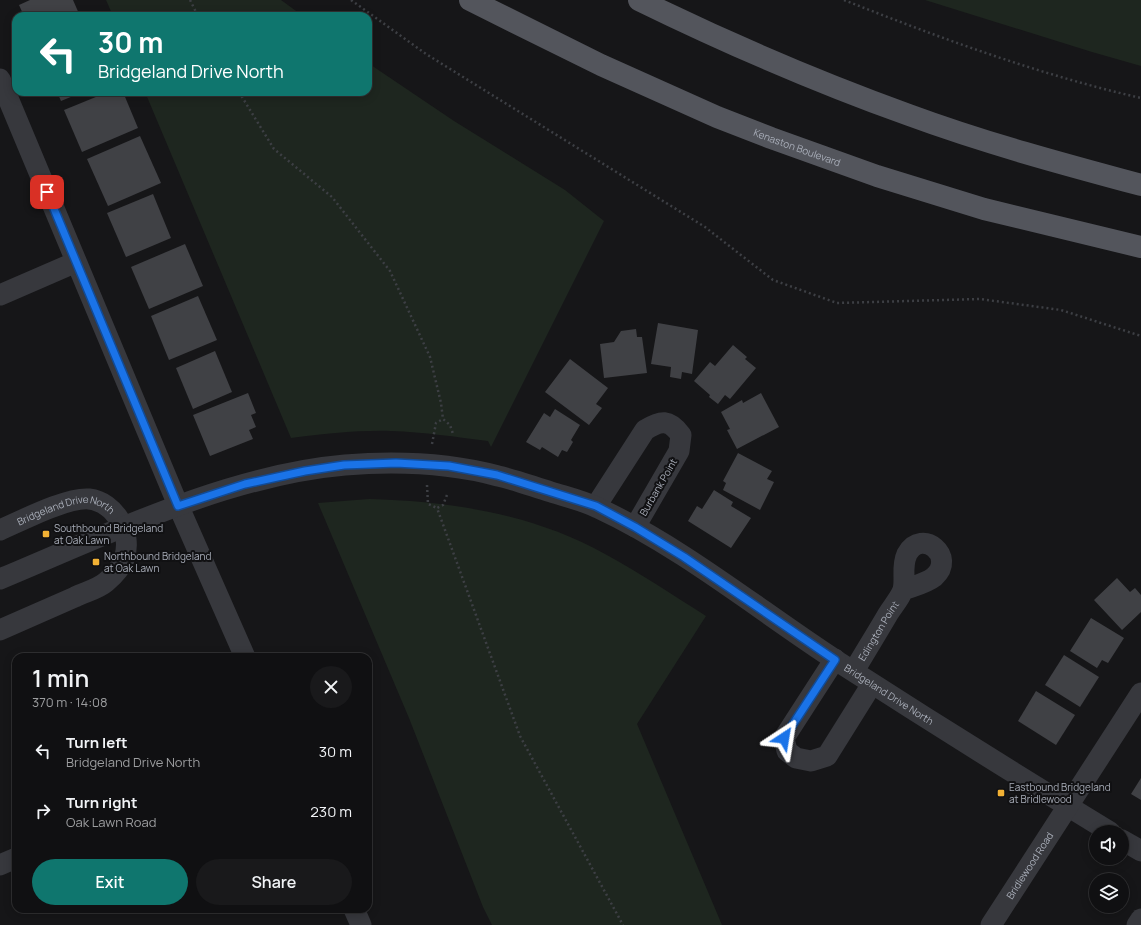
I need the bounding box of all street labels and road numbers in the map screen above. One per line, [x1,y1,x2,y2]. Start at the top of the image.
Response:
street label: Kenaston Boulevard [752,125,843,169]
street label: Burbank Point [636,456,680,518]
street label: Bridgeland Drive North [15,492,118,528]
street label: Edington Point [855,598,902,663]
street label: Bridgeland Drive North [842,661,936,728]
street label: Bridlewood Road [1003,829,1056,902]

